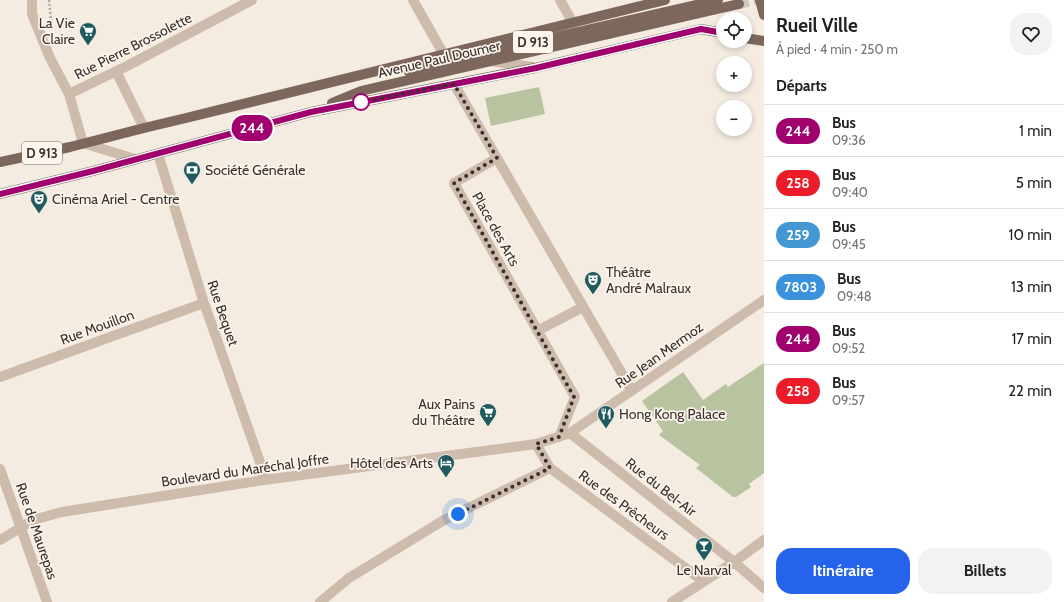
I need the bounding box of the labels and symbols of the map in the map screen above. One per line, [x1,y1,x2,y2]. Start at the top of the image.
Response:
street label: Rue Pierre Brossolette [71,9,195,83]
place label: La Vie Claire [39,14,75,48]
supermarket icon: La Vie Claire [78,21,98,46]
road number: D 913 [513,31,553,53]
street label: Avenue Paul Doumer [376,36,502,82]
unlabelled marker [352,93,370,111]
line badge: 244 [229,115,275,141]
road number: D 913 [22,142,62,164]
bank icon: Société Générale [182,160,202,185]
place label: Société Générale [205,161,305,179]
theatre icon: Cinéma Ariel - Centre [29,189,49,214]
street label: Place des Arts [468,189,524,269]
place label: Cinéma Ariel - Centre [52,190,179,208]
place label: Théâtre André Malraux [606,263,691,297]
theatre icon: Théâtre André Malraux [583,270,603,295]
street label: Rue Bequet [203,278,243,349]
street label: Rue Mouillon [58,305,137,349]
street label: Rue Jean Mermoz [611,318,707,392]
place label: Aux Pains du Théâtre [412,395,475,429]
supermarket icon: Aux Pains du Théâtre [478,402,498,427]
restaurant icon: Hong Kong Palace [596,404,616,429]
place label: Hong Kong Palace [619,405,725,423]
street label: Boulevard du Maréchal Joffre [160,449,330,491]
hotel icon: Hôtel des Arts [436,453,456,478]
place label: Hôtel des Arts [350,454,433,472]
street label: Rue du Bel-Air [622,454,700,521]
street label: Rue des Prêcheurs [575,466,673,544]
street label: Rue de Maurepas [12,480,62,582]
your location [448,504,468,524]
bar icon: Le Narval [694,536,714,561]
place label: Le Narval [677,561,732,579]

